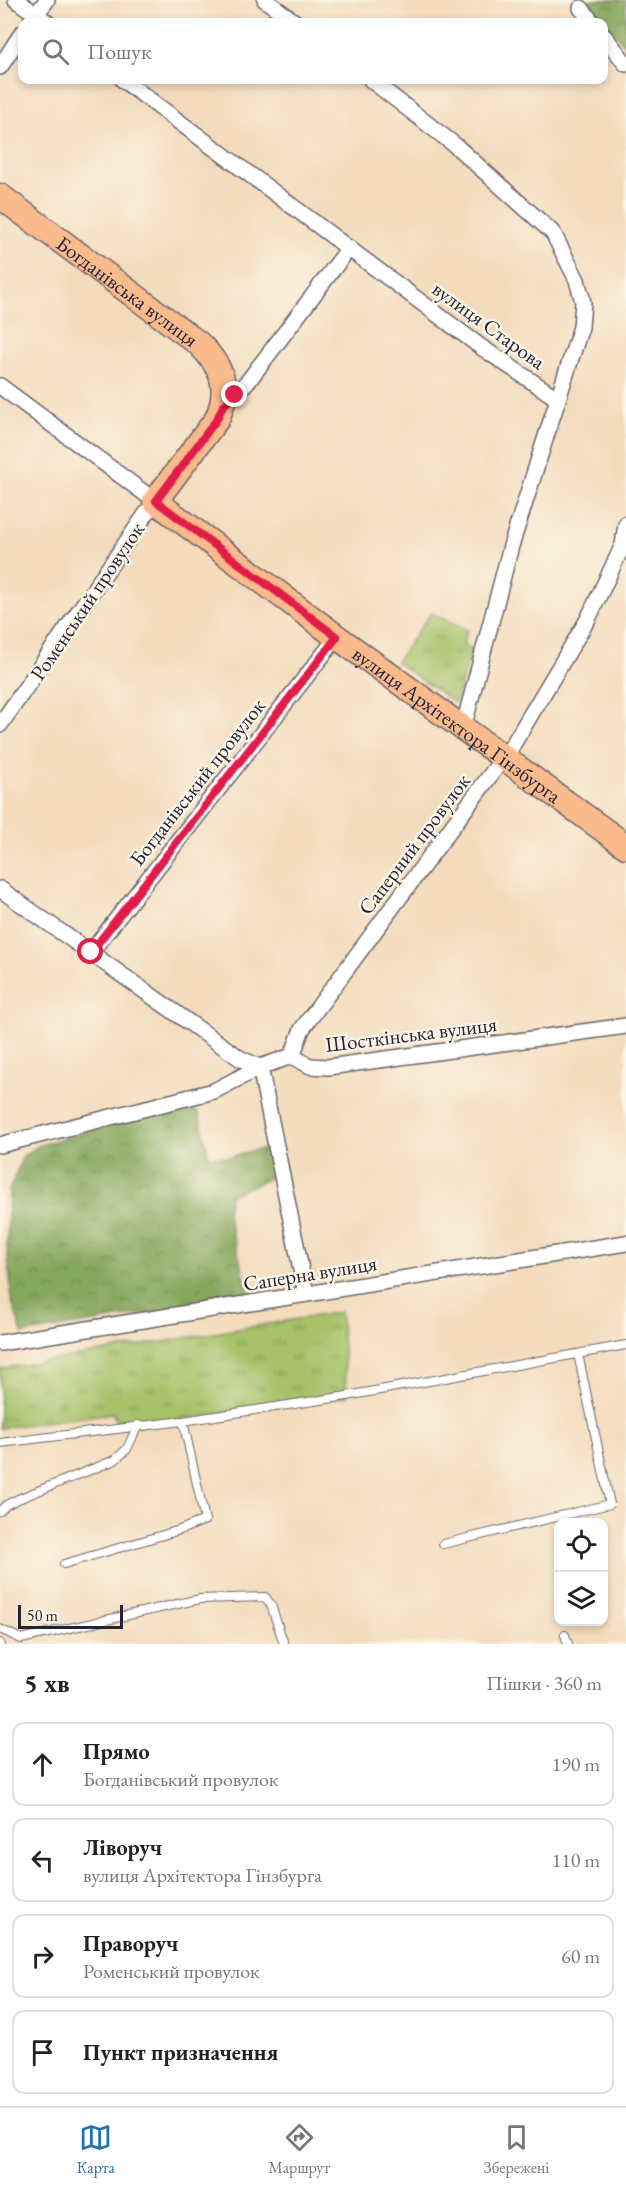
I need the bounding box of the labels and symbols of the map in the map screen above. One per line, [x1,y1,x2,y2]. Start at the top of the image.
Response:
street label: Богданівська вулиця [51,229,204,352]
street label: вулиця Старова [427,275,551,375]
route end [221,381,247,407]
street label: Роменський провулок [24,517,150,685]
street label: вулиця Архітектора Гінзбурга [348,639,567,809]
street label: Богданівський провулок [123,693,271,871]
street label: Саперний провулок [352,768,476,920]
route start [77,938,103,964]
street label: Шосткінська вулиця [324,1010,498,1058]
street label: Саперна вулиця [241,1249,379,1297]
scale bar [18,1602,123,1630]

